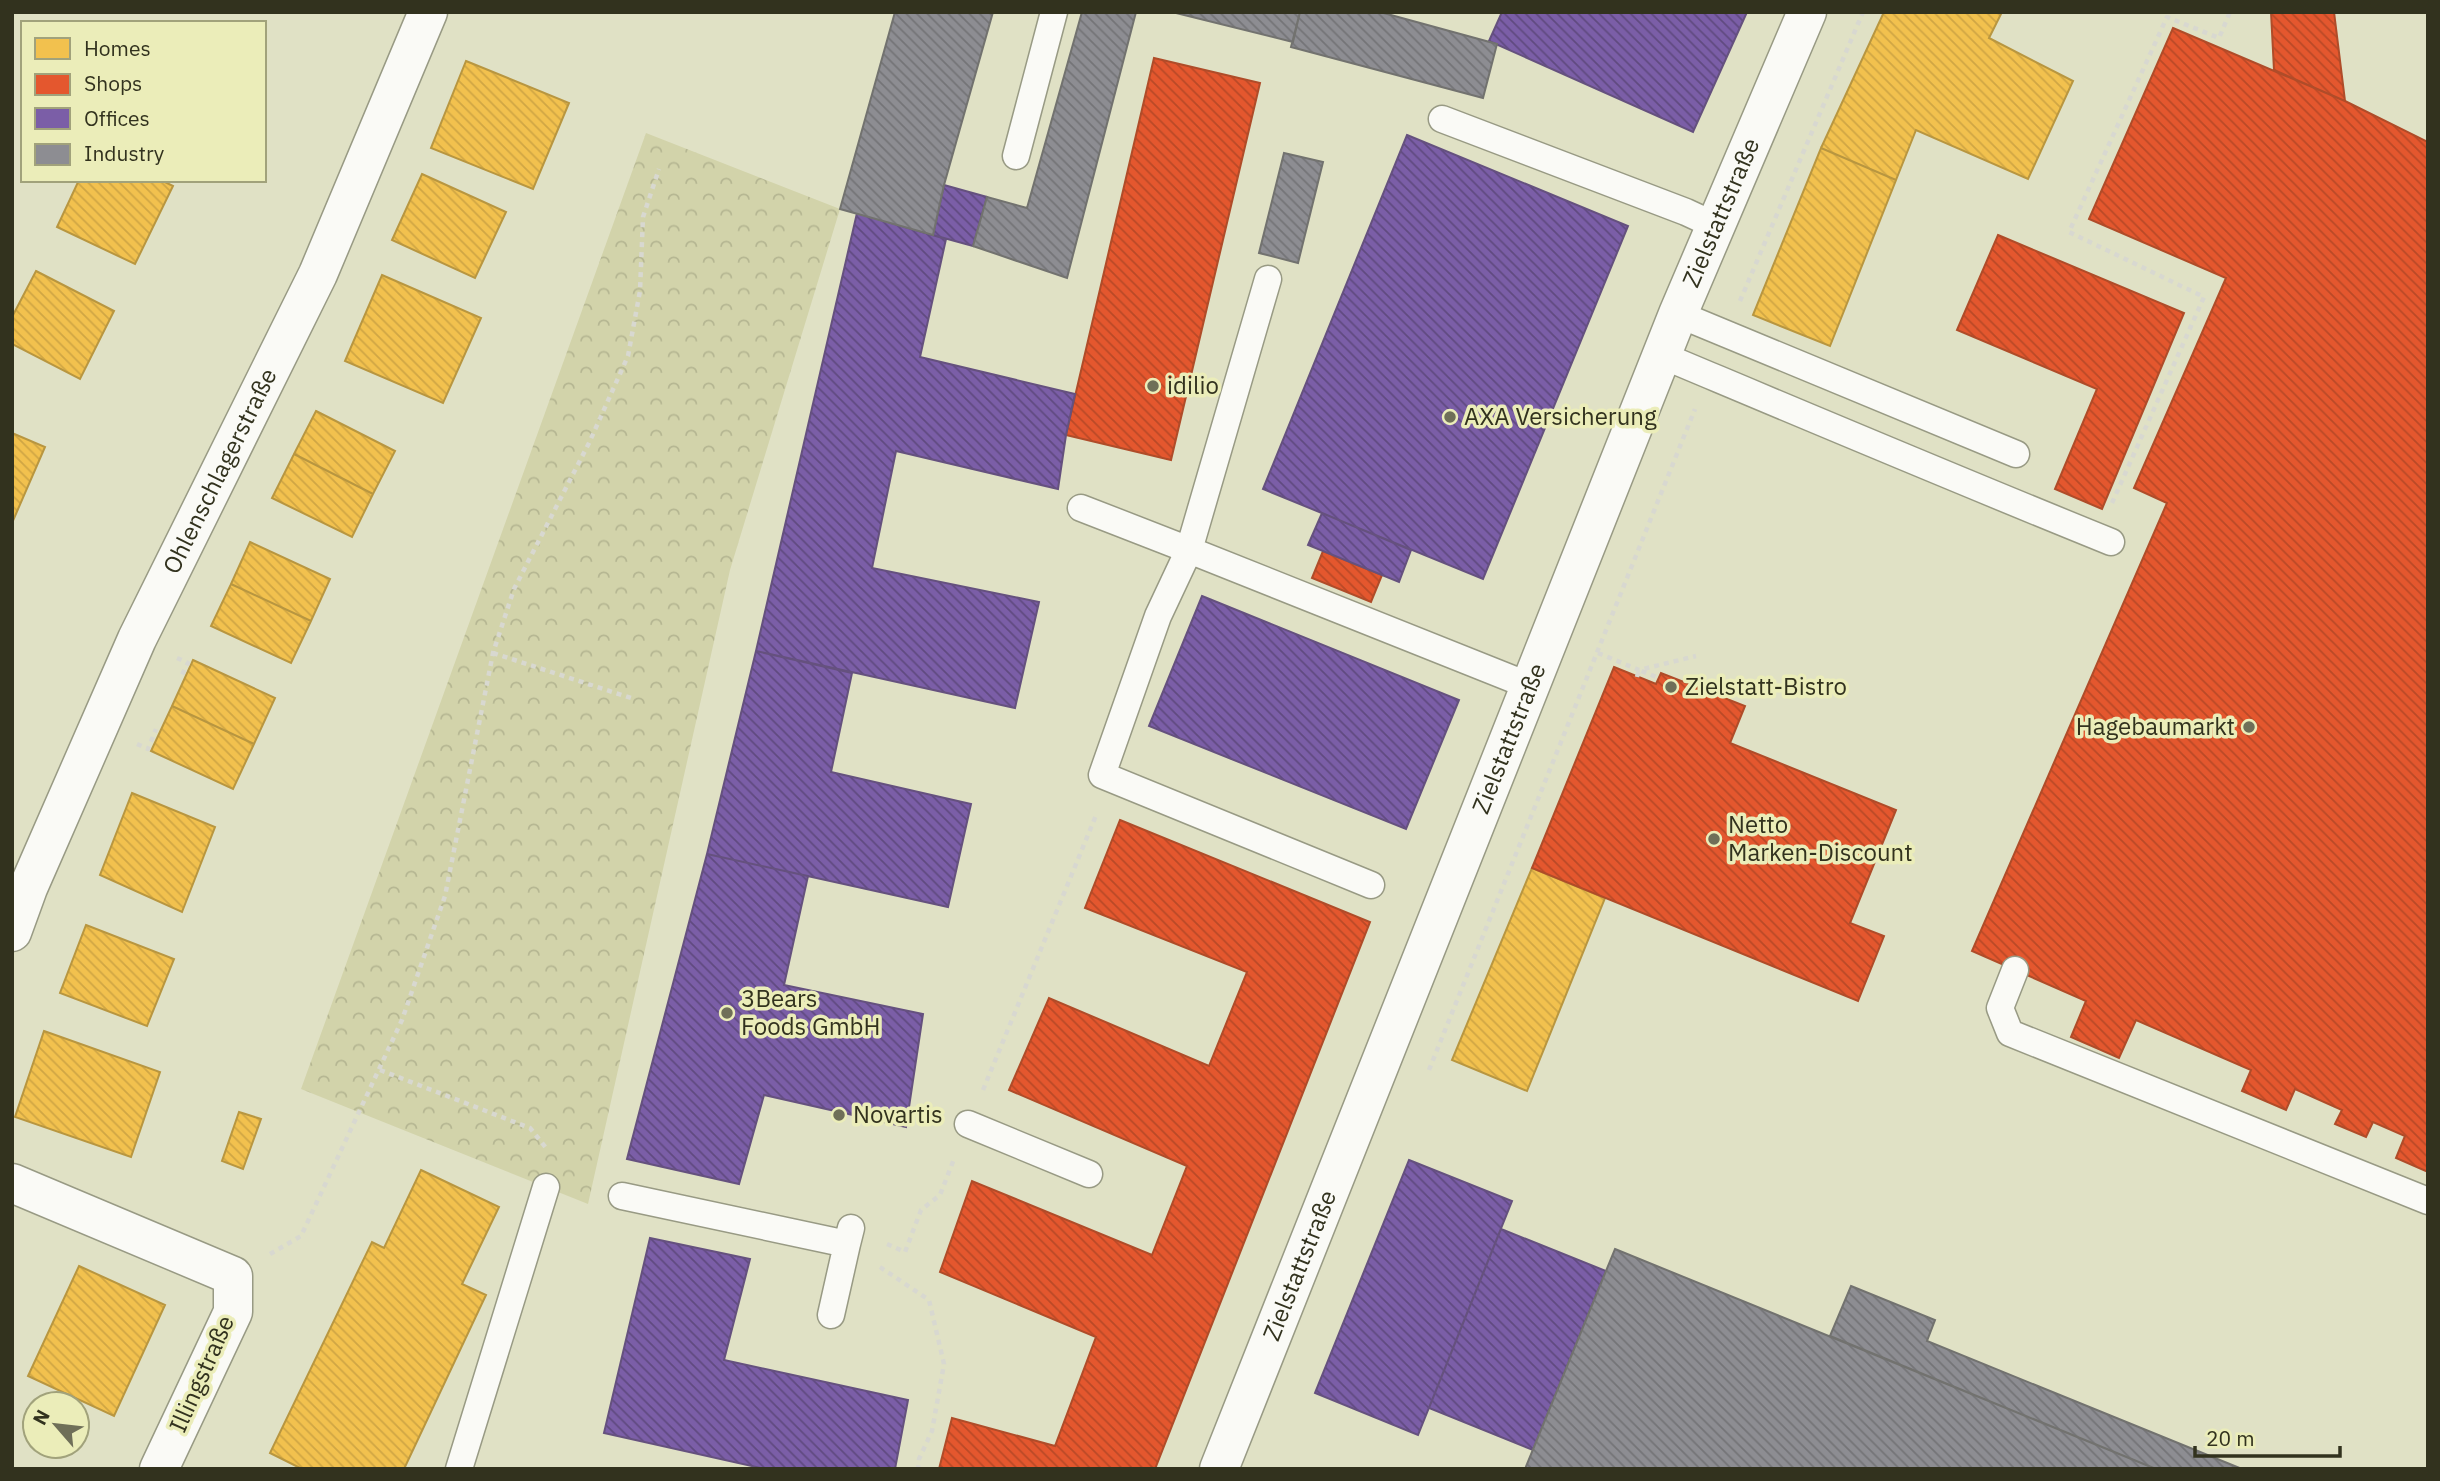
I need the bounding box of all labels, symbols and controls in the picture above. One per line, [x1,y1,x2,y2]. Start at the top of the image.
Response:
legend [21,21,266,182]
text: Homes [84,34,151,62]
text: Shops [84,69,142,97]
text: Offices [84,104,150,132]
street label: Zielstattstraße [1674,133,1766,292]
text: Industry [84,139,165,167]
street label: Ohlenschlagerstraße [155,363,284,579]
place label: idilio [1167,369,1219,401]
marker: idilio [1145,378,1161,394]
place label: AXA Versicherung [1464,400,1657,432]
marker: AXA Versicherung [1442,409,1458,425]
street label: Zielstattstraße [1464,658,1553,818]
place label: Zielstatt-Bistro [1685,670,1847,702]
marker: Zielstatt-Bistro [1663,679,1679,695]
place label: Hagebaumarkt [2076,710,2235,742]
marker: Hagebaumarkt [2241,719,2257,735]
place label: Netto Marken-Discount [1728,808,1913,868]
marker: Netto Marken-Discount [1706,831,1722,847]
place label: 3Bears Foods GmbH [741,982,881,1042]
marker: 3Bears Foods GmbH [719,1005,735,1021]
place label: Novartis [853,1098,943,1130]
marker: Novartis [831,1107,847,1123]
street label: Zielstattstraße [1255,1185,1343,1345]
street label: Illingstraße [161,1310,241,1437]
north arrow [21,1390,91,1460]
text: N [27,1405,55,1429]
scale bar [2195,1414,2340,1458]
text: 20 m [2206,1424,2255,1452]

